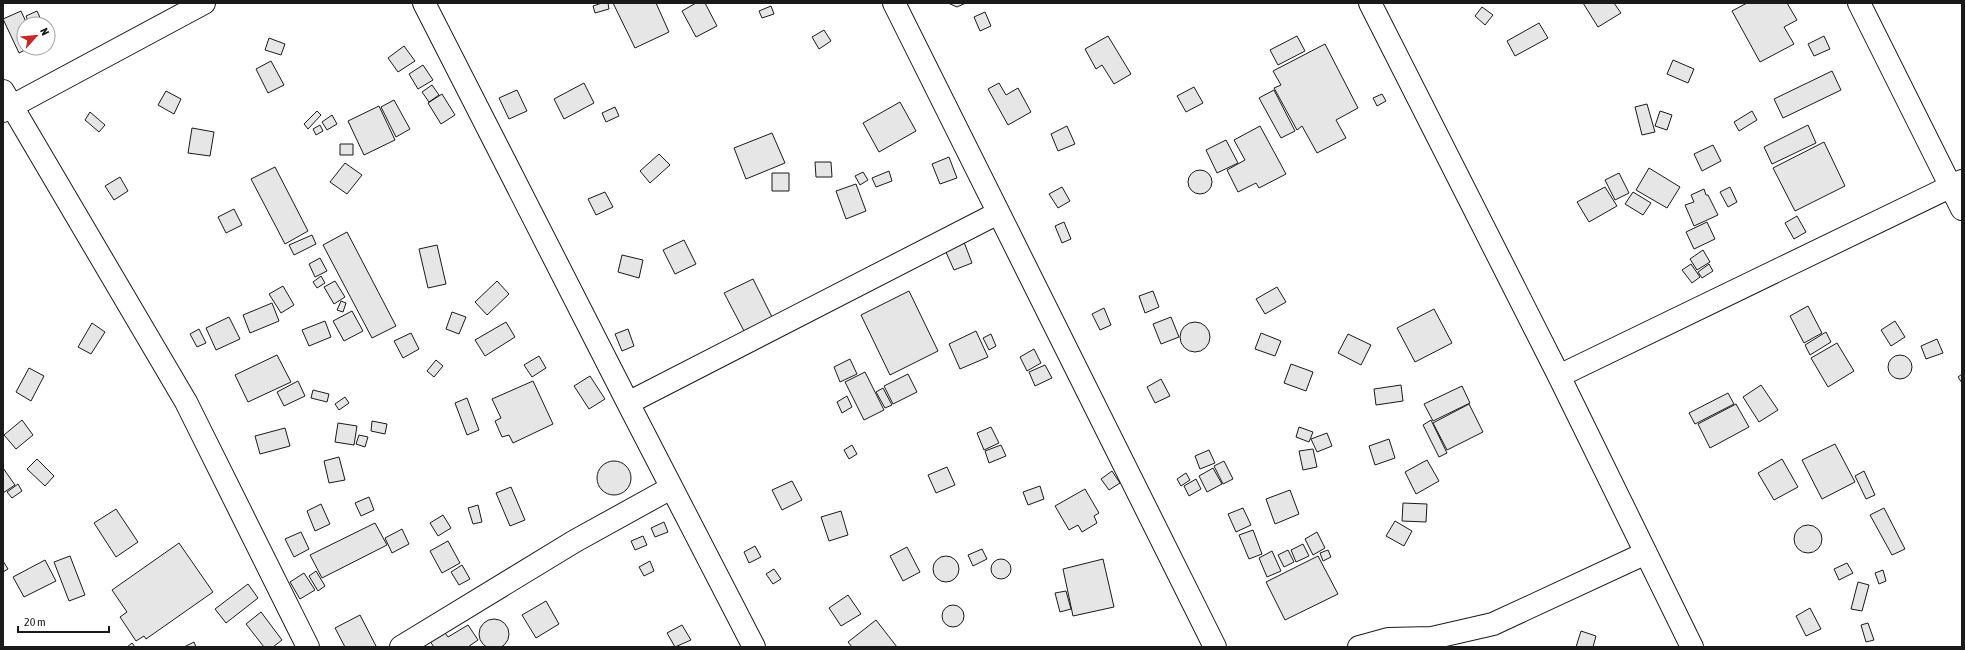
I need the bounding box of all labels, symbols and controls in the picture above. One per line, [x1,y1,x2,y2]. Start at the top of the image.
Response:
north arrow [16,16,56,56]
text: N [38,26,52,37]
scale bar [18,608,109,634]
text: 20 m [24,615,46,629]

